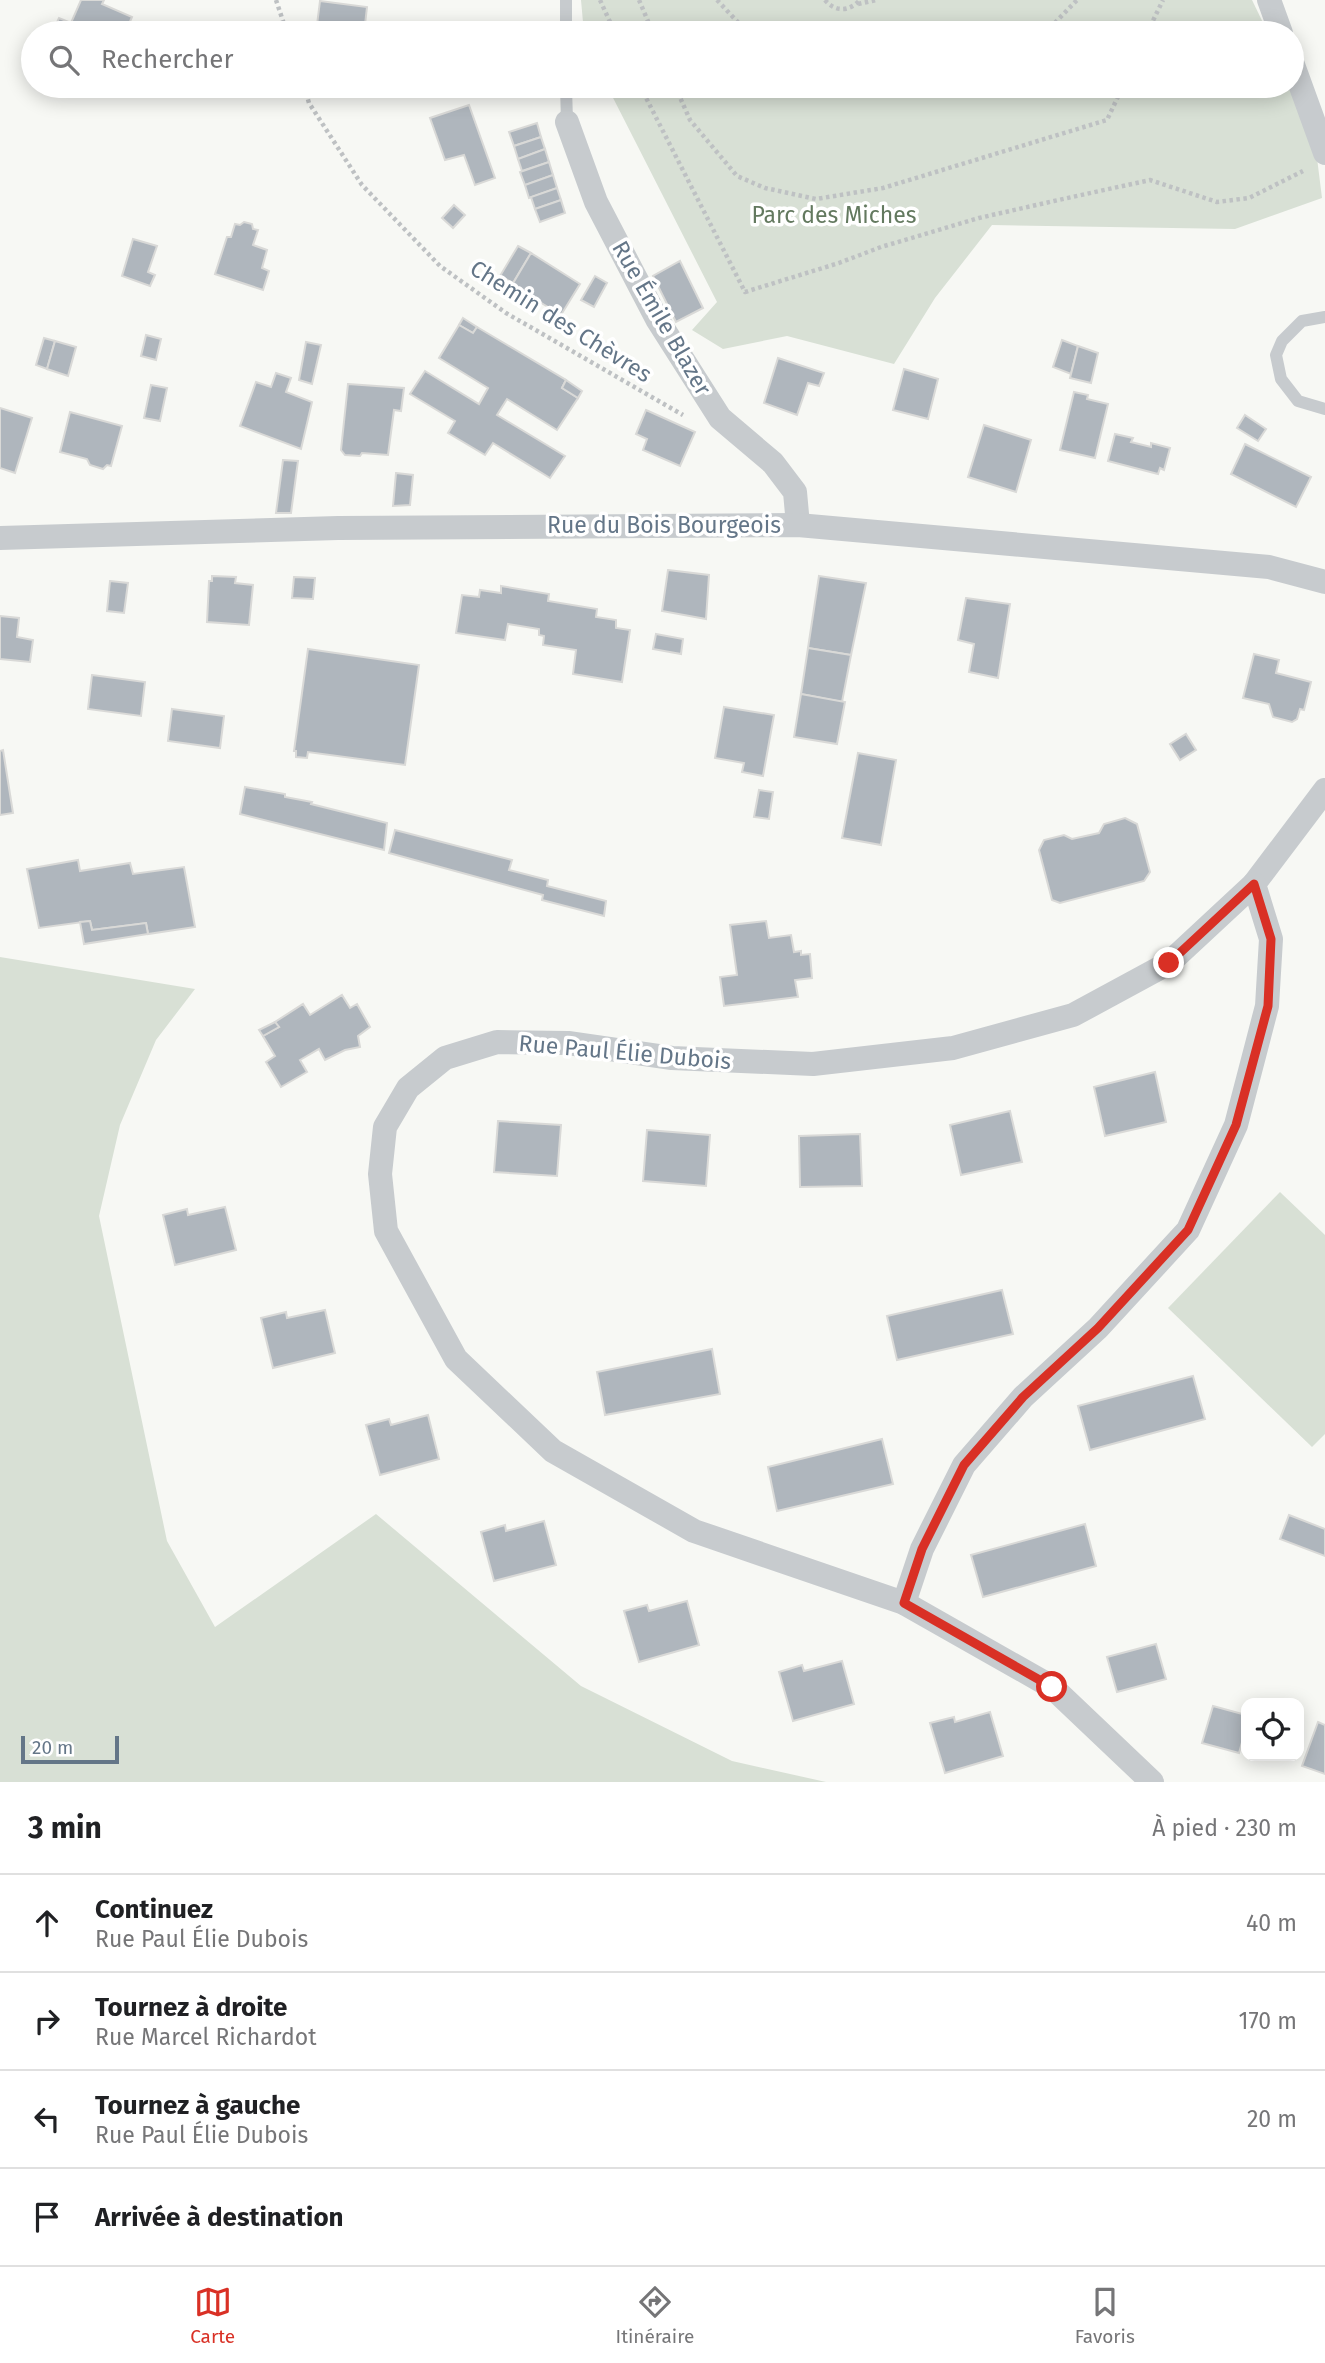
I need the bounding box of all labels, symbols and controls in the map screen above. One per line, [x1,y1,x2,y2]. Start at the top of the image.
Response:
search box [21,21,1304,98]
icon: search [45,41,83,79]
text: Rechercher [101,44,233,75]
park label: Parc des Miches [751,201,917,229]
street label: Rue Émile Blazer [606,235,719,400]
street label: Chemin des Chèvres [465,254,657,388]
street label: Rue du Bois Bourgeois [547,511,781,539]
route end [1153,947,1184,978]
street label: Rue Paul Élie Dubois [518,1028,733,1075]
route start [1036,1671,1067,1702]
map controls [1241,1698,1304,1761]
button: locate [1241,1698,1304,1761]
scale bar [21,1733,119,1765]
text: 20 m [32,1736,73,1759]
text: 3 min [28,1810,102,1846]
text: À pied · 230 m [1152,1814,1297,1842]
text: Continuez [95,1894,213,1925]
icon: ahead [28,1904,66,1942]
text: 40 m [1246,1909,1297,1937]
text: Rue Paul Élie Dubois [95,1925,308,1953]
text: Tournez à droite [95,1992,287,2023]
icon: right [28,2002,66,2040]
text: 170 m [1238,2007,1297,2035]
text: Rue Marcel Richardot [95,2023,317,2051]
text: Tournez à gauche [95,2090,300,2121]
icon: left [28,2100,66,2138]
text: 20 m [1247,2105,1297,2133]
text: Rue Paul Élie Dubois [95,2121,308,2149]
icon: arrive [28,2198,66,2236]
text: Arrivée à destination [95,2202,344,2233]
tab: Carte [190,2283,235,2348]
tab: Itinéraire [616,2283,694,2348]
tab: Favoris [1075,2283,1135,2348]

